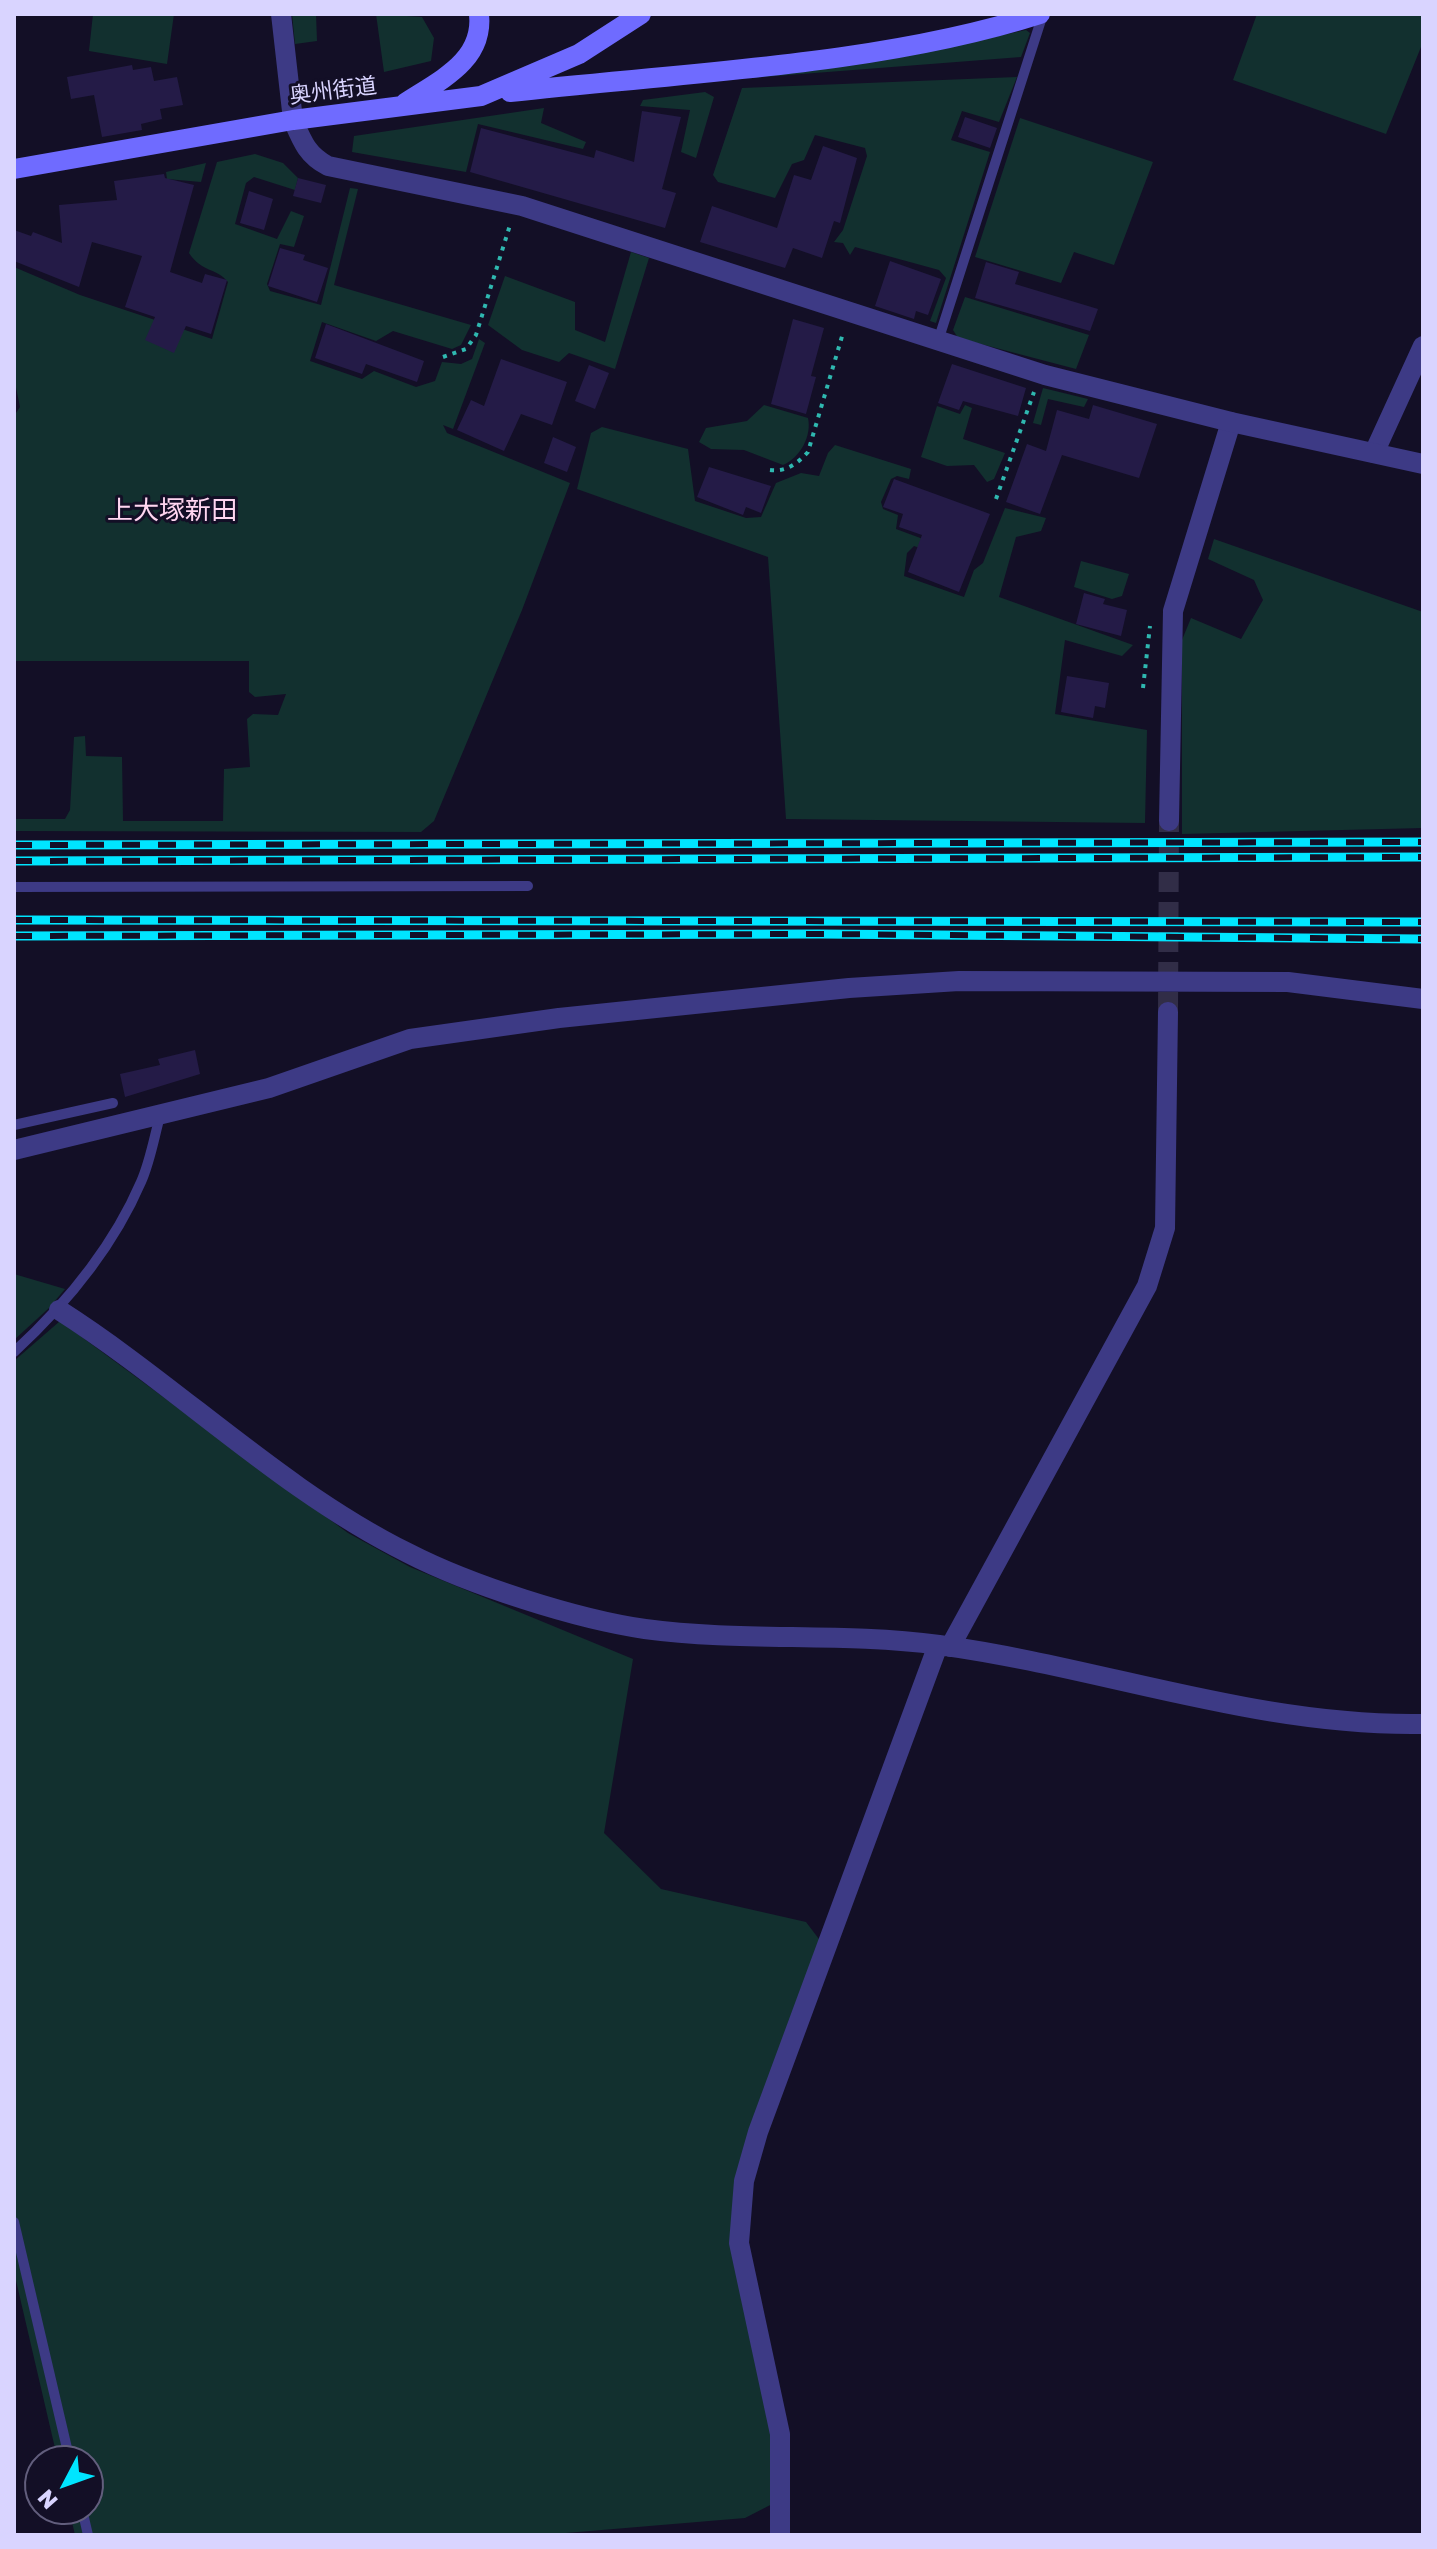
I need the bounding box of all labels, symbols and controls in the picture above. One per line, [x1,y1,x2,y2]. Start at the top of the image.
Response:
street label: 奥州街道 [288,73,378,109]
district label: 上大塚新田 [107,495,237,527]
north arrow [24,2445,104,2525]
text: N [31,2485,63,2515]

